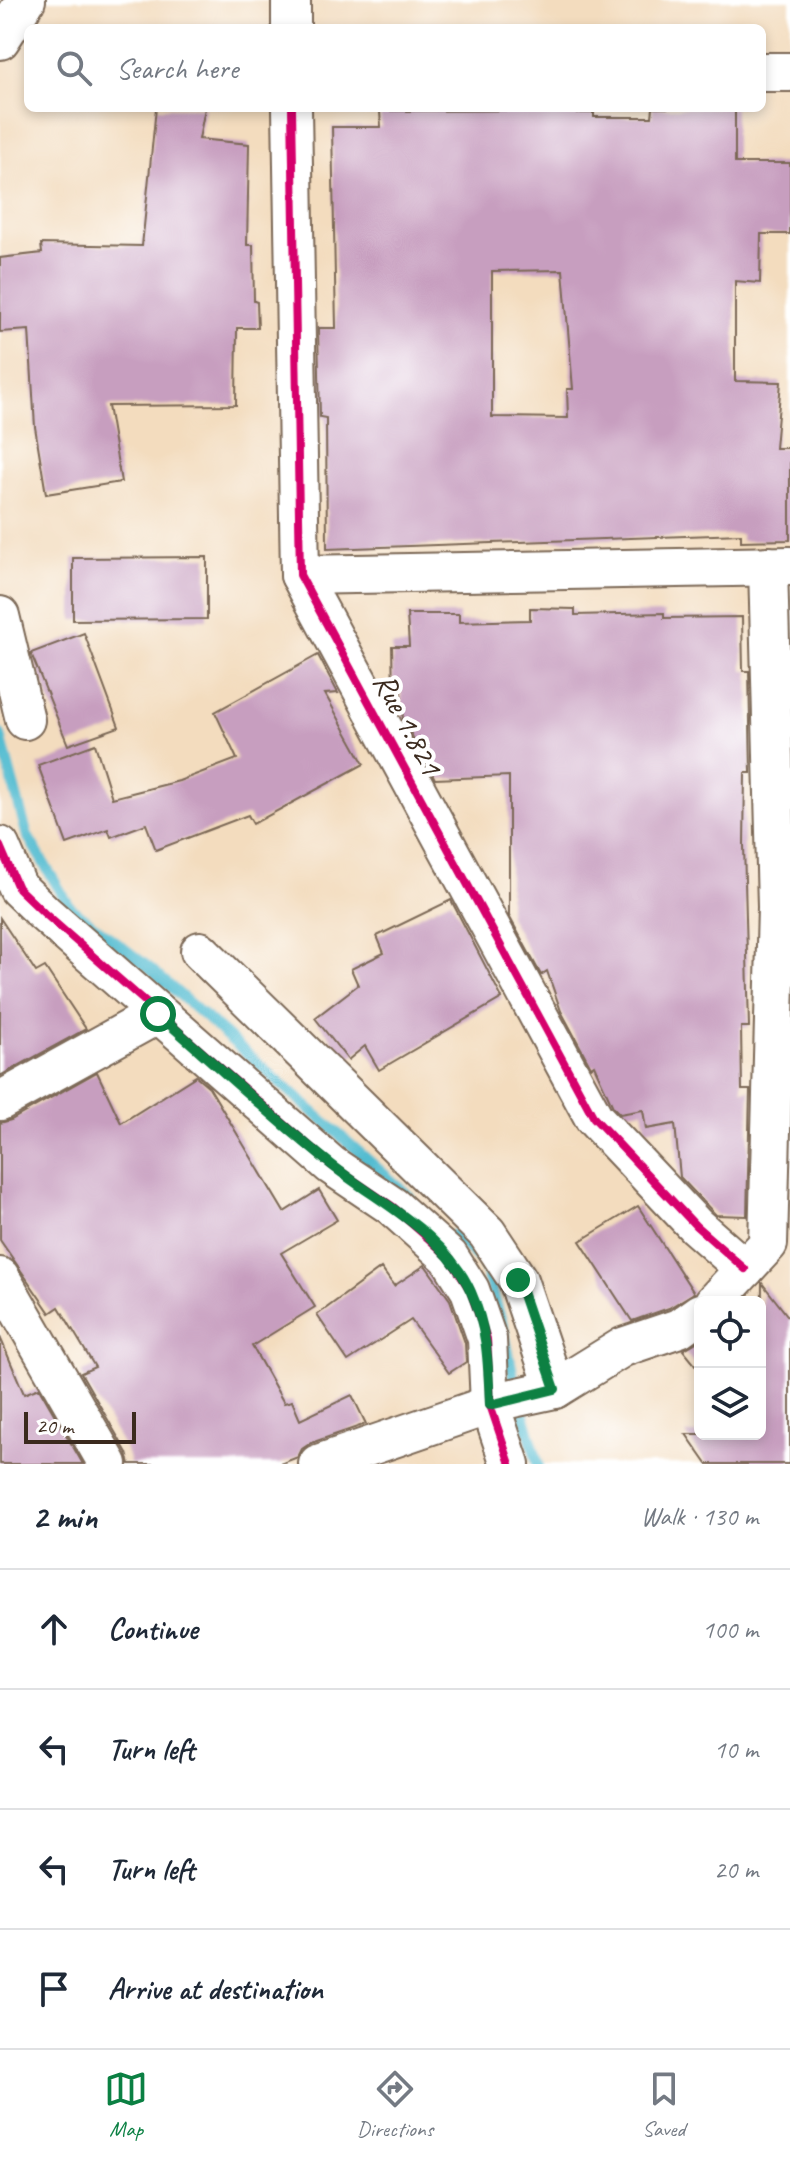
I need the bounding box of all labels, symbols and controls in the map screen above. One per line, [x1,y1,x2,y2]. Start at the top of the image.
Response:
search box [24,24,766,112]
icon: search [52,46,96,90]
text: Search here [116,49,238,87]
street label: Rue 1.821 [364,666,453,784]
route start [140,996,176,1032]
route end [500,1262,536,1298]
map controls [694,1296,766,1440]
button: locate [694,1296,766,1368]
button: layers [694,1368,766,1440]
scale bar [24,1408,136,1444]
text: 20 m [36,1412,73,1440]
text: 2 min [32,1495,97,1538]
text: Walk · 130 m [641,1500,758,1533]
icon: ahead [32,1607,76,1651]
text: Continue [108,1610,198,1648]
text: 100 m [702,1613,758,1646]
icon: left [32,1727,76,1771]
text: Turn left [108,1730,195,1768]
text: 10 m [714,1733,758,1766]
icon: left [32,1847,76,1891]
text: Turn left [108,1850,195,1888]
text: 20 m [714,1853,758,1886]
icon: arrive [32,1967,76,2011]
text: Arrive at destination [108,1970,323,2008]
tab: Map [104,2067,148,2143]
tab: Directions [357,2067,433,2143]
tab: Saved [642,2067,686,2143]

